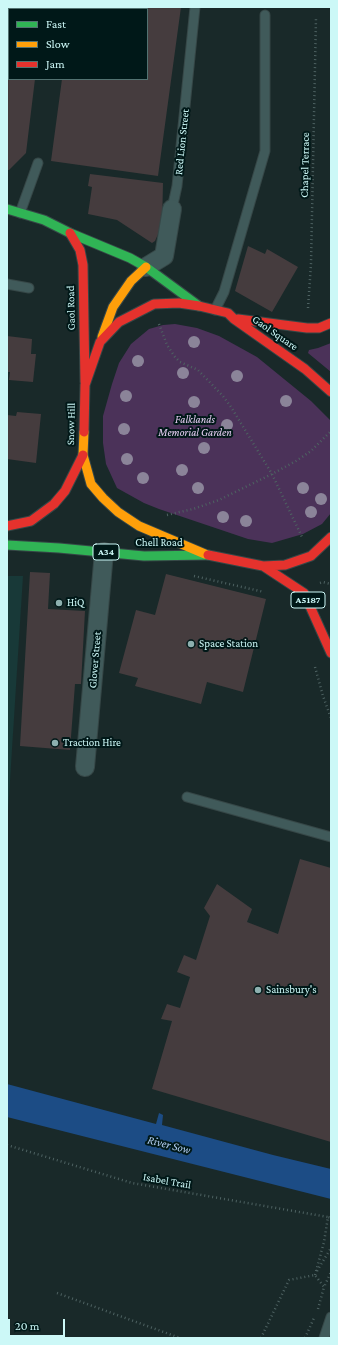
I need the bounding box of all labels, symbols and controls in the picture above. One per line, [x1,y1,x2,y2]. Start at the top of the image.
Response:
legend [8,8,148,80]
text: Fast [46,17,66,31]
text: Slow [46,37,70,51]
text: Jam [46,57,65,71]
street label: Red Lion Street [172,108,192,176]
street label: Chapel Terrace [298,132,312,198]
street label: Gaol Road [64,286,78,330]
street label: Gaol Square [250,312,300,354]
street label: Snow Hill [64,403,78,445]
park label: Falklands Memorial Garden [158,413,232,439]
street label: Chell Road [135,536,183,550]
road number: A34 [93,544,119,560]
road number: A5187 [291,592,325,608]
place label: HiQ [67,596,84,610]
marker: HiQ [54,598,64,608]
street label: Glover Street [86,631,104,689]
place label: Space Station [199,637,258,651]
marker: Space Station [186,639,196,649]
place label: Traction Hire [63,736,121,750]
marker: Traction Hire [50,738,60,748]
place label: Sainsbury's [266,983,317,997]
marker: Sainsbury's [253,985,263,995]
water label: River Sow [146,1133,192,1157]
street label: Isabel Trail [142,1170,192,1192]
scale bar [10,1311,67,1337]
text: 20 m [15,1319,39,1333]

